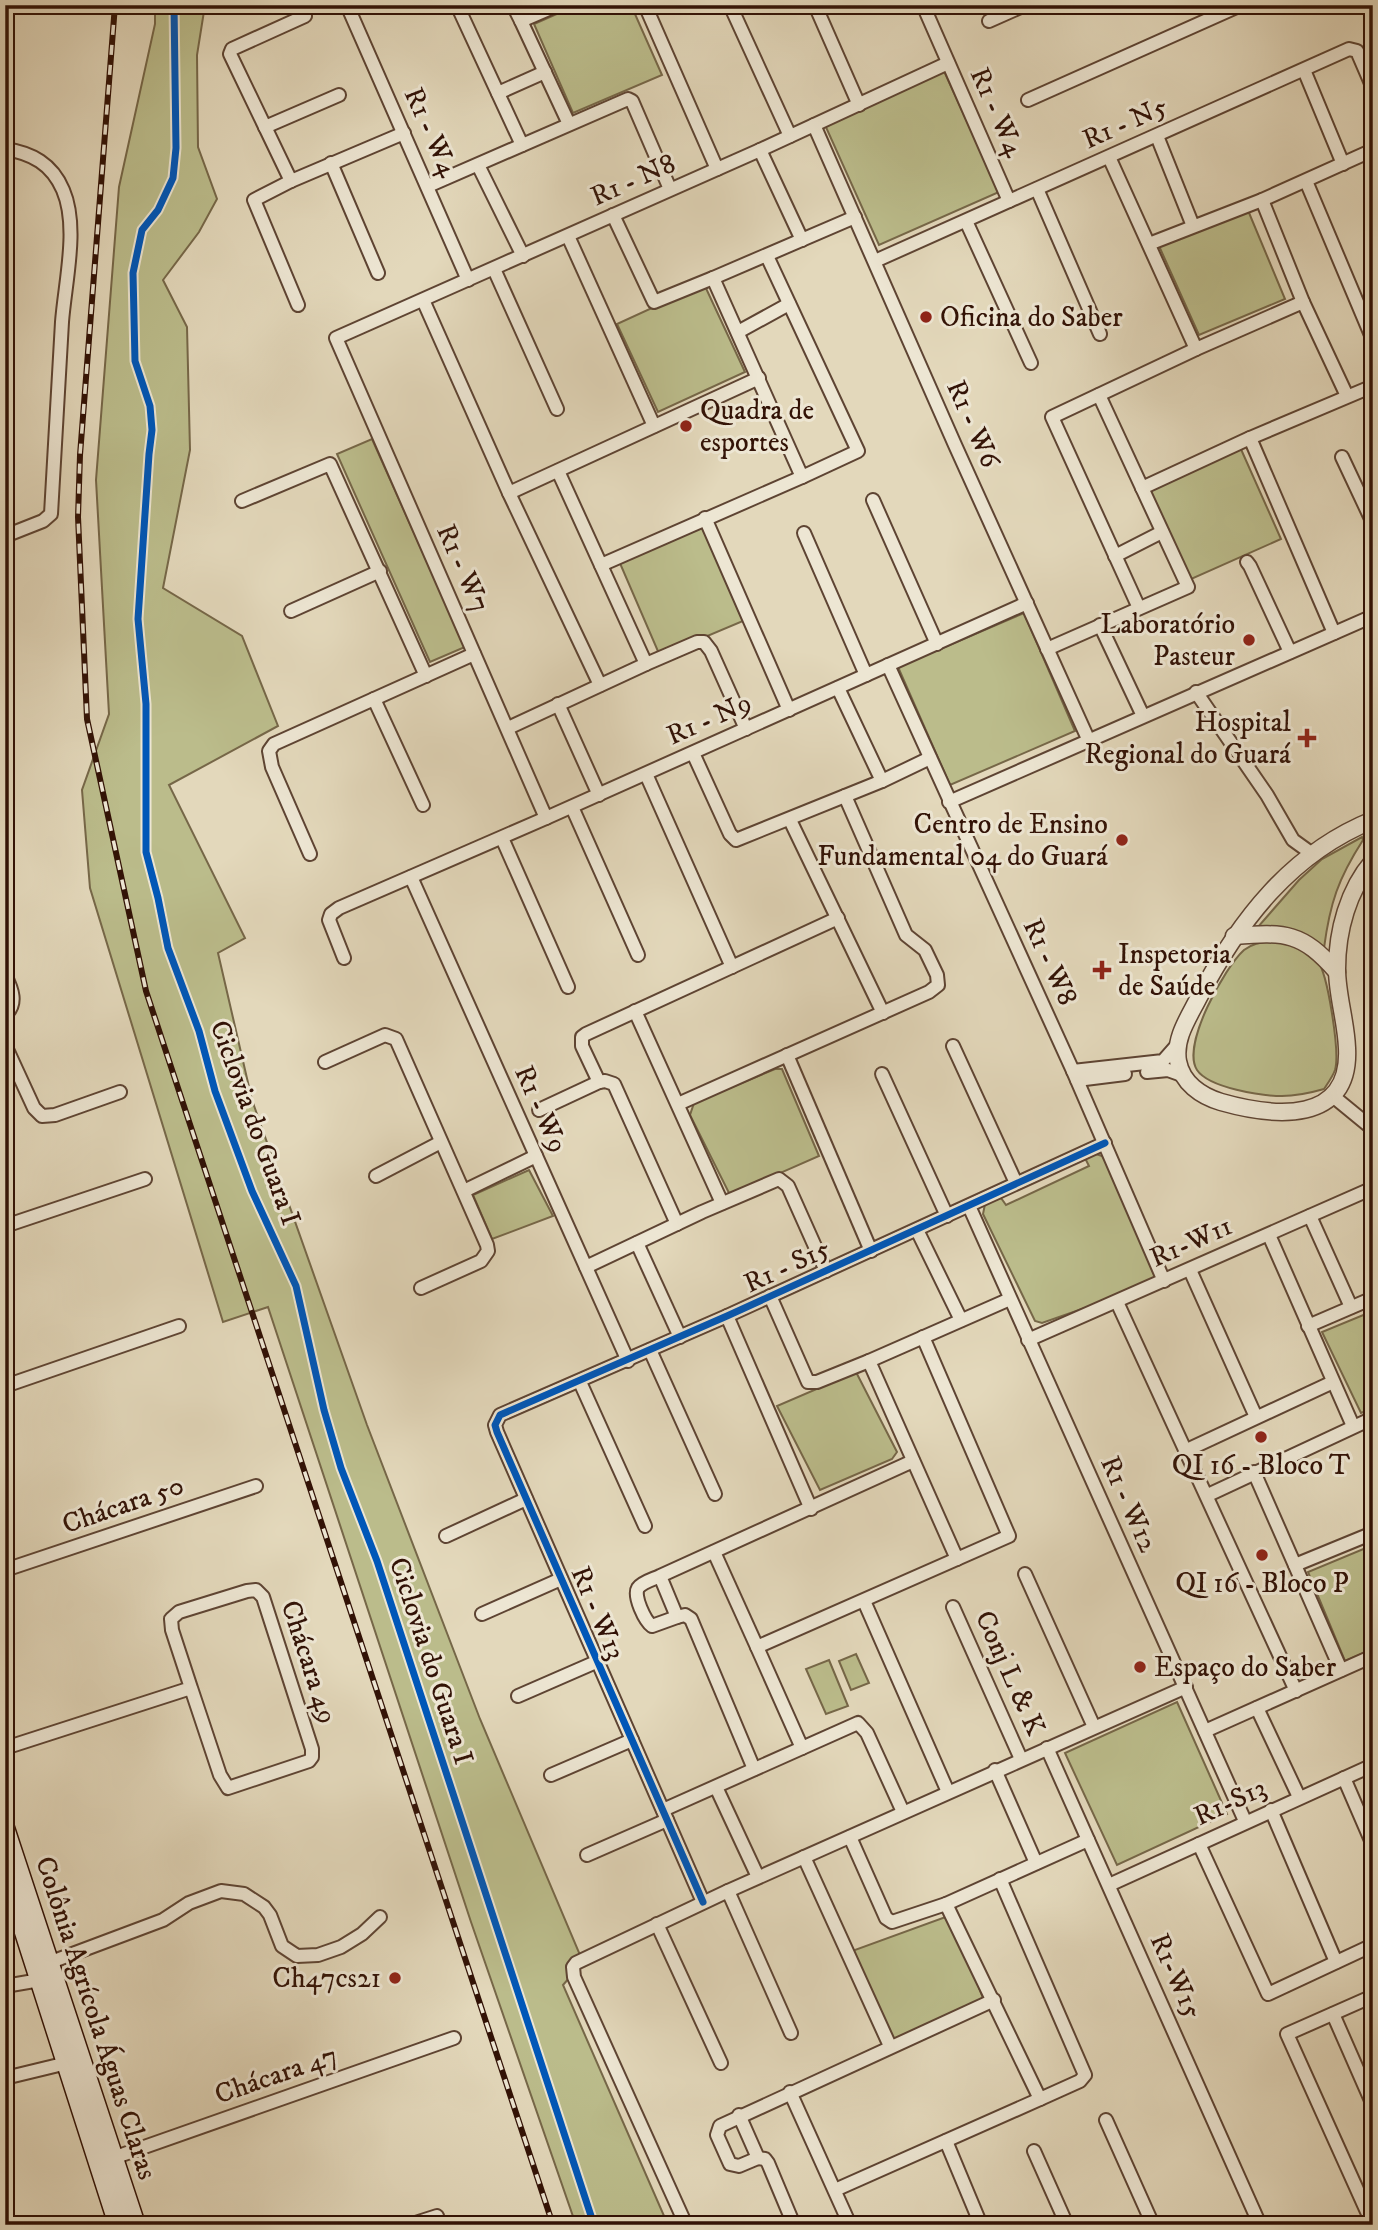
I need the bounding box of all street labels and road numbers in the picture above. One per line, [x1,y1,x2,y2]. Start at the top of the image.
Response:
street label: R1 - W4 [962,62,1032,163]
street label: R1 - W4 [396,82,466,183]
street label: R1 - N5 [1077,89,1173,157]
street label: R1 - N8 [585,146,681,214]
street label: R1 - W6 [938,375,1008,475]
street label: R1 - W7 [428,519,498,617]
street label: R1 - N9 [661,685,757,753]
street label: R1 - W8 [1015,913,1085,1011]
street label: Ciclovia do Guara I [202,1016,308,1230]
street label: R1 - W9 [506,1060,576,1158]
street label: R1-W11 [1144,1208,1238,1276]
street label: R1 - S15 [738,1231,836,1301]
street label: R1 - W12 [1092,1450,1166,1558]
street label: Chácara 50 [58,1468,188,1542]
street label: Ciclovia do Guara I [381,1553,481,1769]
street label: R1 - W13 [563,1561,633,1665]
street label: Chácara 49 [273,1596,345,1728]
street label: Conj L & K [967,1605,1053,1741]
street label: R1-S13 [1188,1770,1272,1834]
street label: Colônia Agrícola Águas Claras [27,1852,166,2184]
street label: R1-W15 [1142,1928,1210,2024]
street label: Chácara 47 [210,2038,342,2112]

